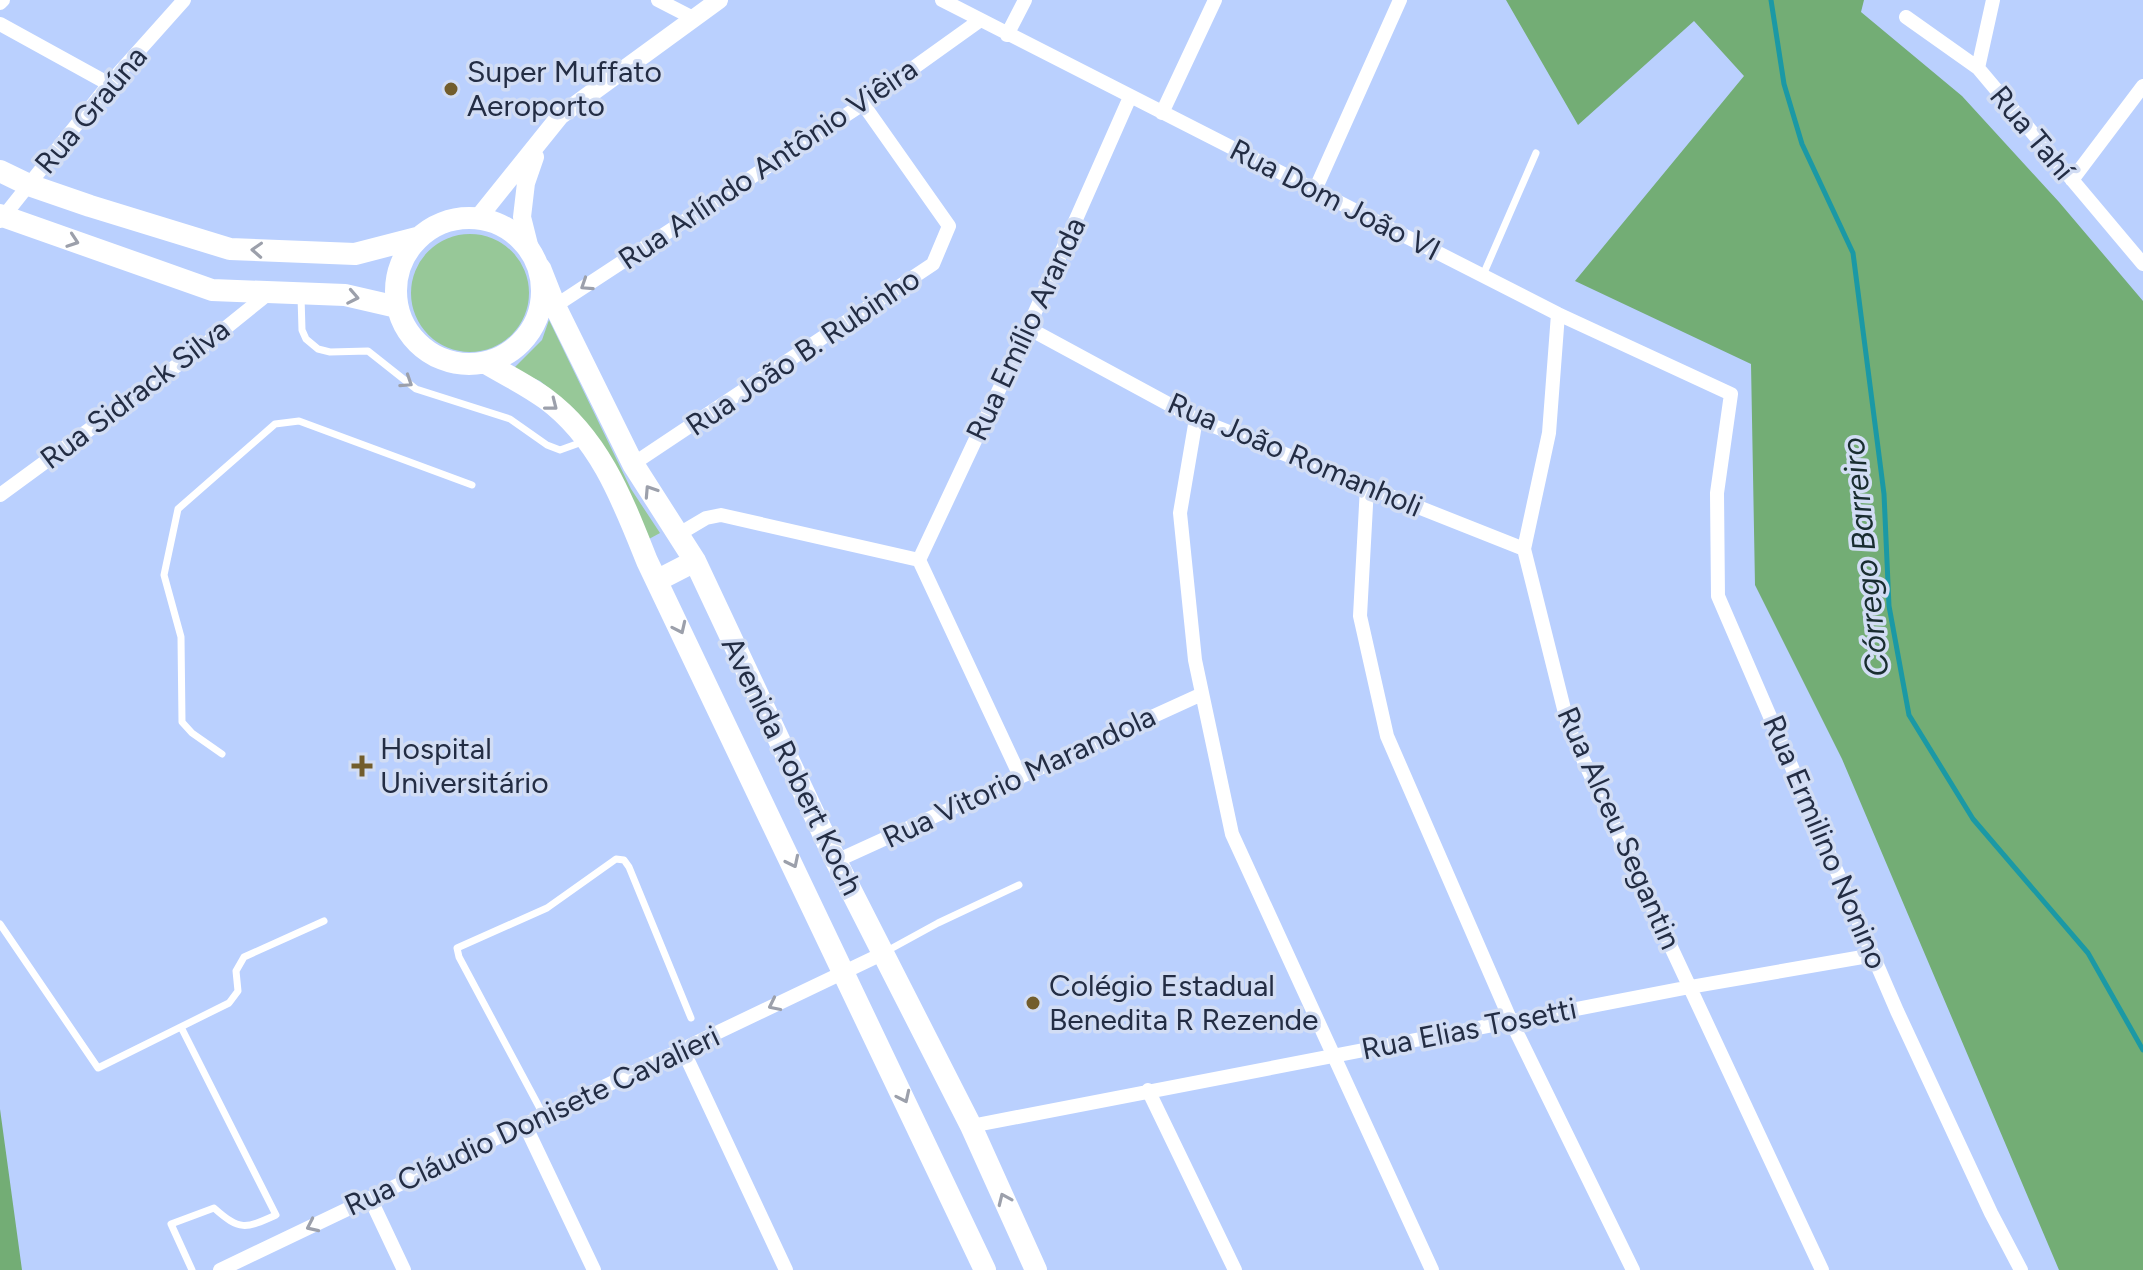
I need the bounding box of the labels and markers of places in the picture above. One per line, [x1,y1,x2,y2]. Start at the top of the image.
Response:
place label: Super Muffato Aeroporto [467,53,662,124]
marker: Super Muffato Aeroporto [442,80,460,98]
place label: Hospital Universitário [380,730,549,801]
marker: Hospital Universitário [351,755,373,777]
place label: Colégio Estadual Benedita R Rezende [1049,967,1319,1038]
marker: Colégio Estadual Benedita R Rezende [1024,994,1042,1012]

